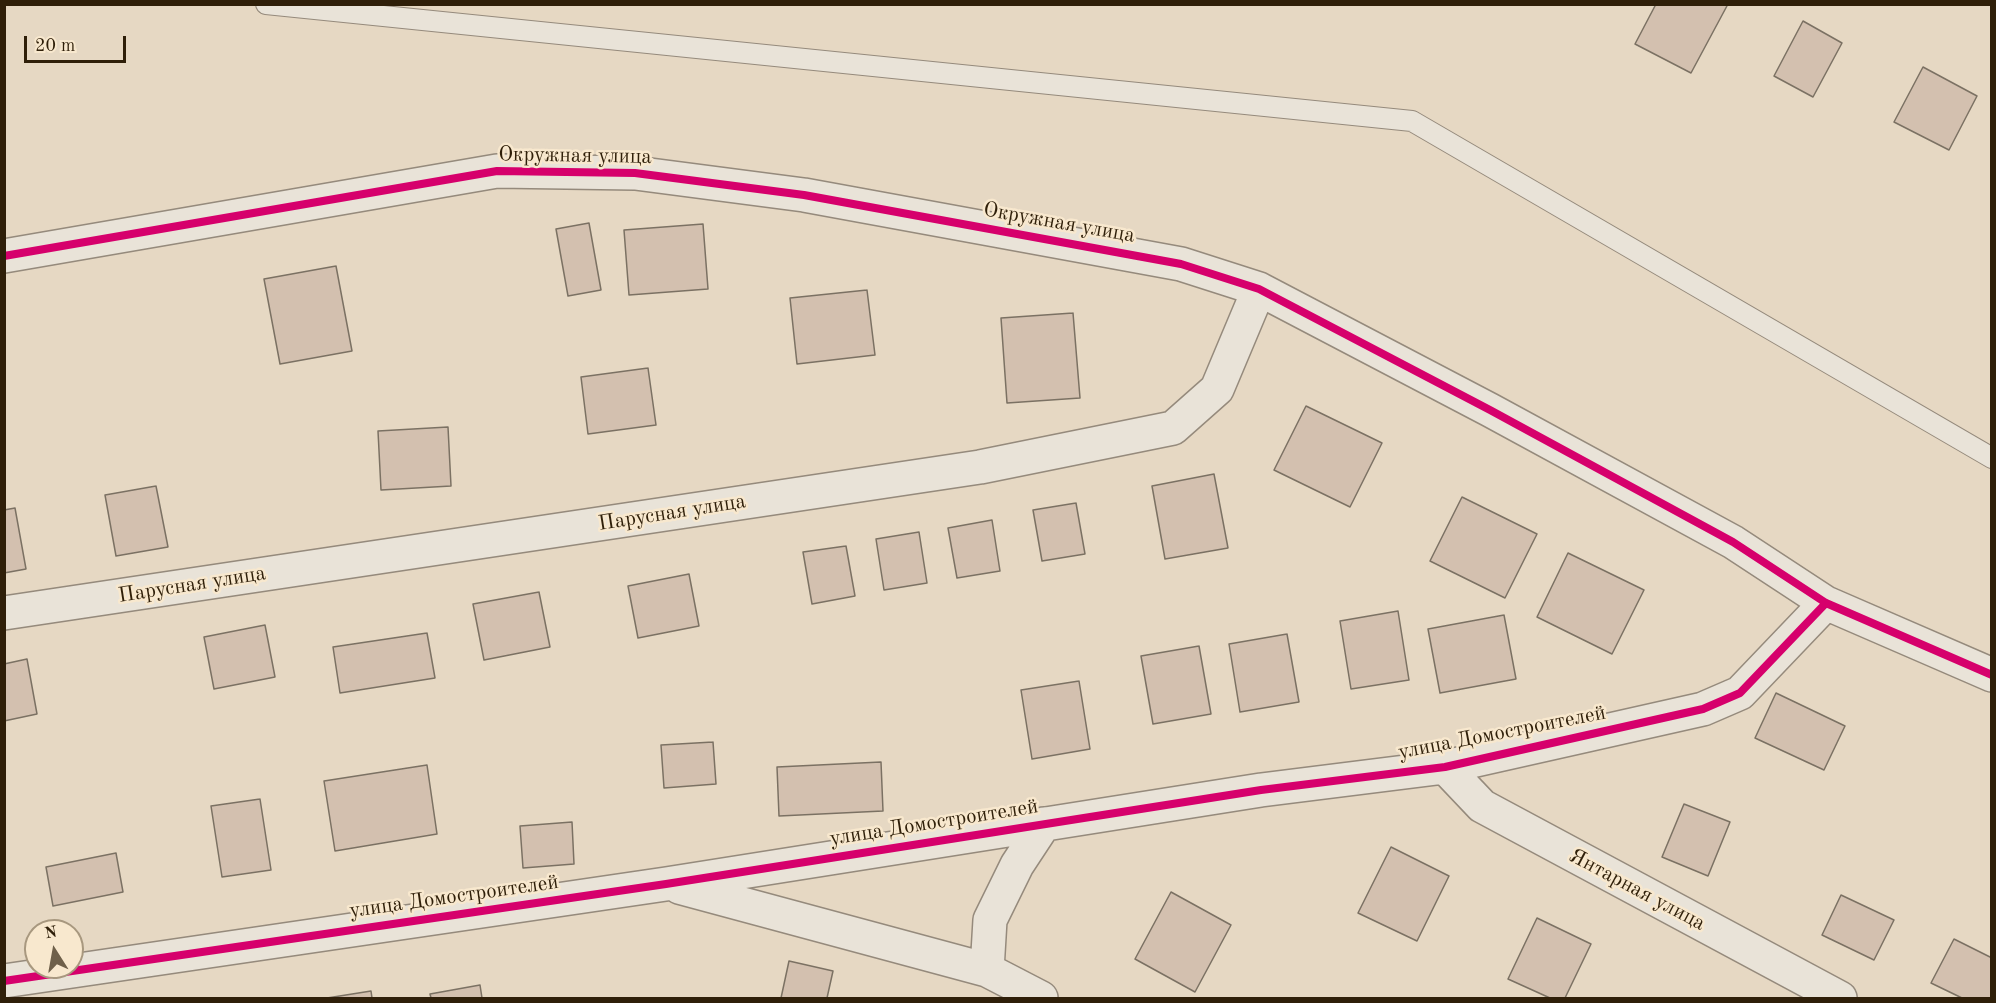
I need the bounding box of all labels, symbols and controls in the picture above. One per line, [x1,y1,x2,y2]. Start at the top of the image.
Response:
scale bar [27,24,129,62]
text: 20 m [35,37,75,55]
street label: Окружная улица [498,142,652,170]
street label: Окружная улица [981,197,1137,249]
street label: Парусная улица [596,489,748,537]
street label: Парусная улица [116,561,268,609]
street label: улица Домостроителей [1396,701,1608,765]
street label: улица Домостроителей [828,794,1040,852]
street label: Янтарная улица [1565,843,1709,937]
street label: улица Домостроителей [348,870,560,924]
north arrow [24,919,84,979]
text: N [43,924,58,942]

